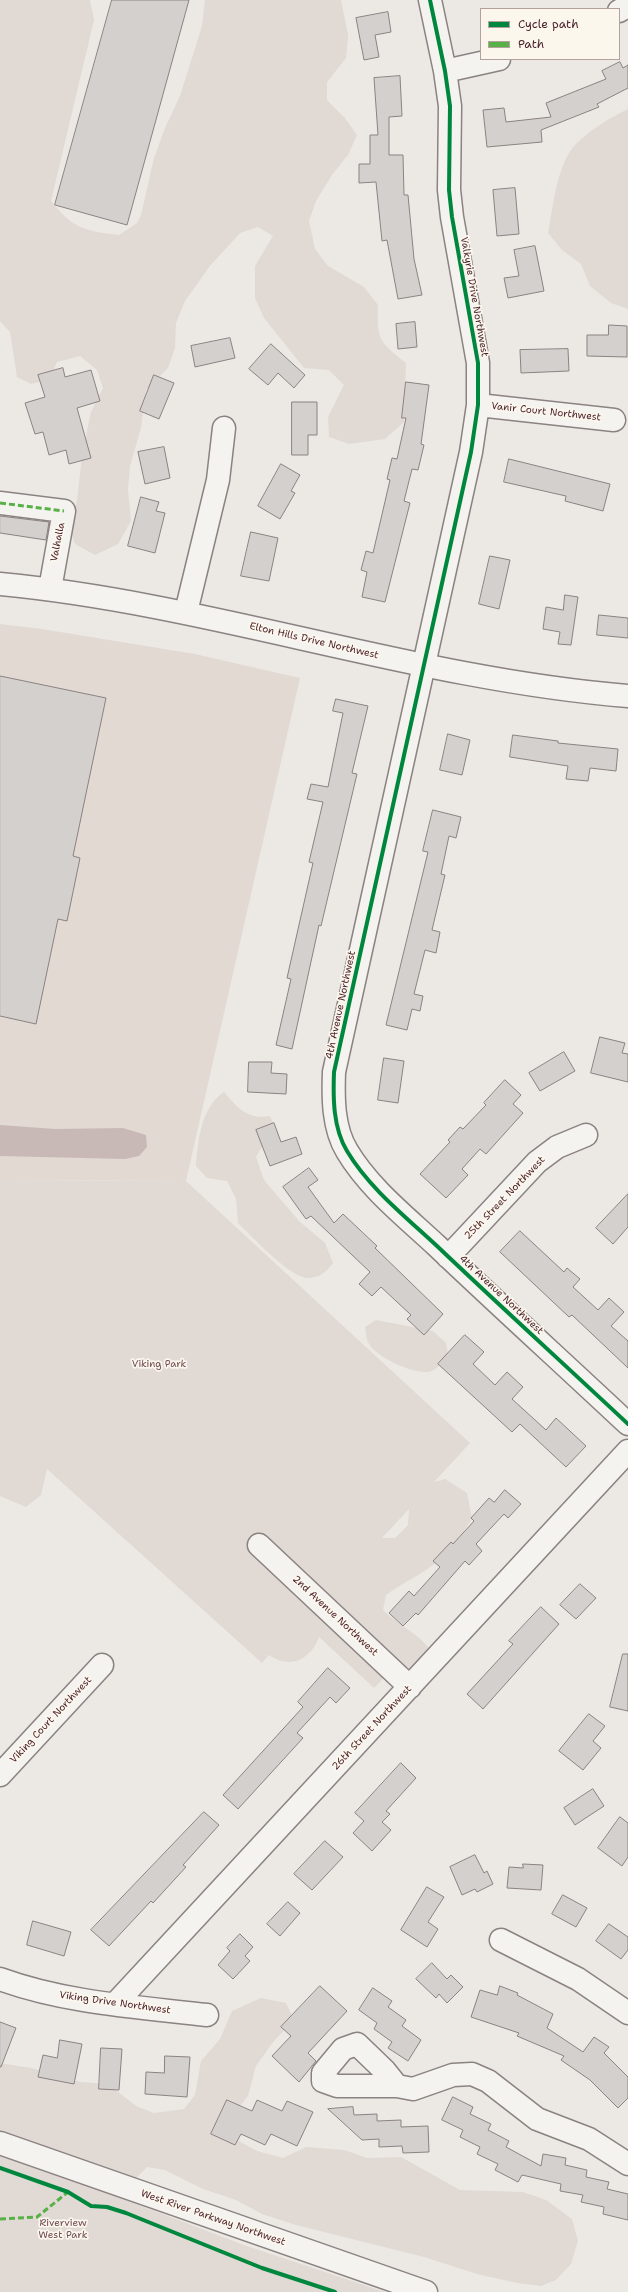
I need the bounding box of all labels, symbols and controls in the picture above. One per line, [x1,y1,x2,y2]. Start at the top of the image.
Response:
legend [480,8,620,60]
text: Cycle path [518,16,579,32]
text: Path [518,36,544,52]
street label: Valkyrie Drive Northwest [458,236,490,358]
street label: Vanir Court Northwest [491,400,601,424]
street label: Valhalla [48,521,68,563]
street label: Elton Hills Drive Northwest [248,620,380,662]
street label: 4th Avenue Northwest [324,950,358,1060]
street label: 25th Street Northwest [462,1154,548,1242]
street label: 4th Avenue Northwest [456,1253,546,1337]
park label: Viking Park [132,1358,186,1370]
street label: 2nd Avenue Northwest [290,1573,380,1659]
street label: Viking Court Northwest [8,1674,94,1766]
street label: 26th Street Northwest [330,1683,414,1773]
street label: Viking Drive Northwest [58,1989,172,2017]
street label: West River Parkway Northwest [139,2188,287,2248]
park label: Riverview West Park [39,2217,87,2240]

